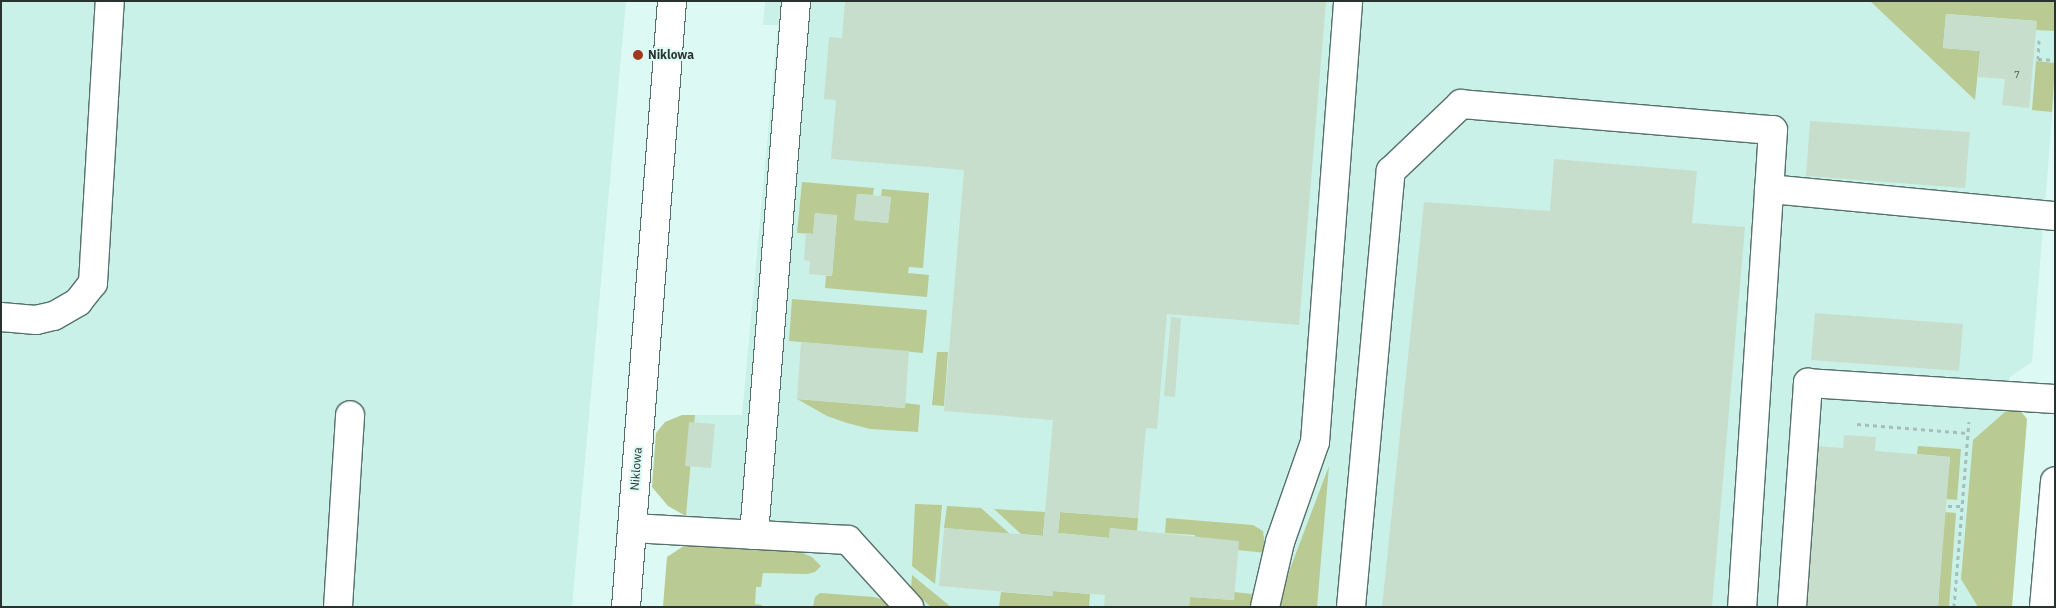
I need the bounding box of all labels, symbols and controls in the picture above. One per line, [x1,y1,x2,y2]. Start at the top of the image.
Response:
place label: Niklowa [648,48,694,62]
marker: Niklowa [632,49,644,61]
house number: 7 [2014,69,2020,81]
street label: Niklowa [627,447,645,491]

